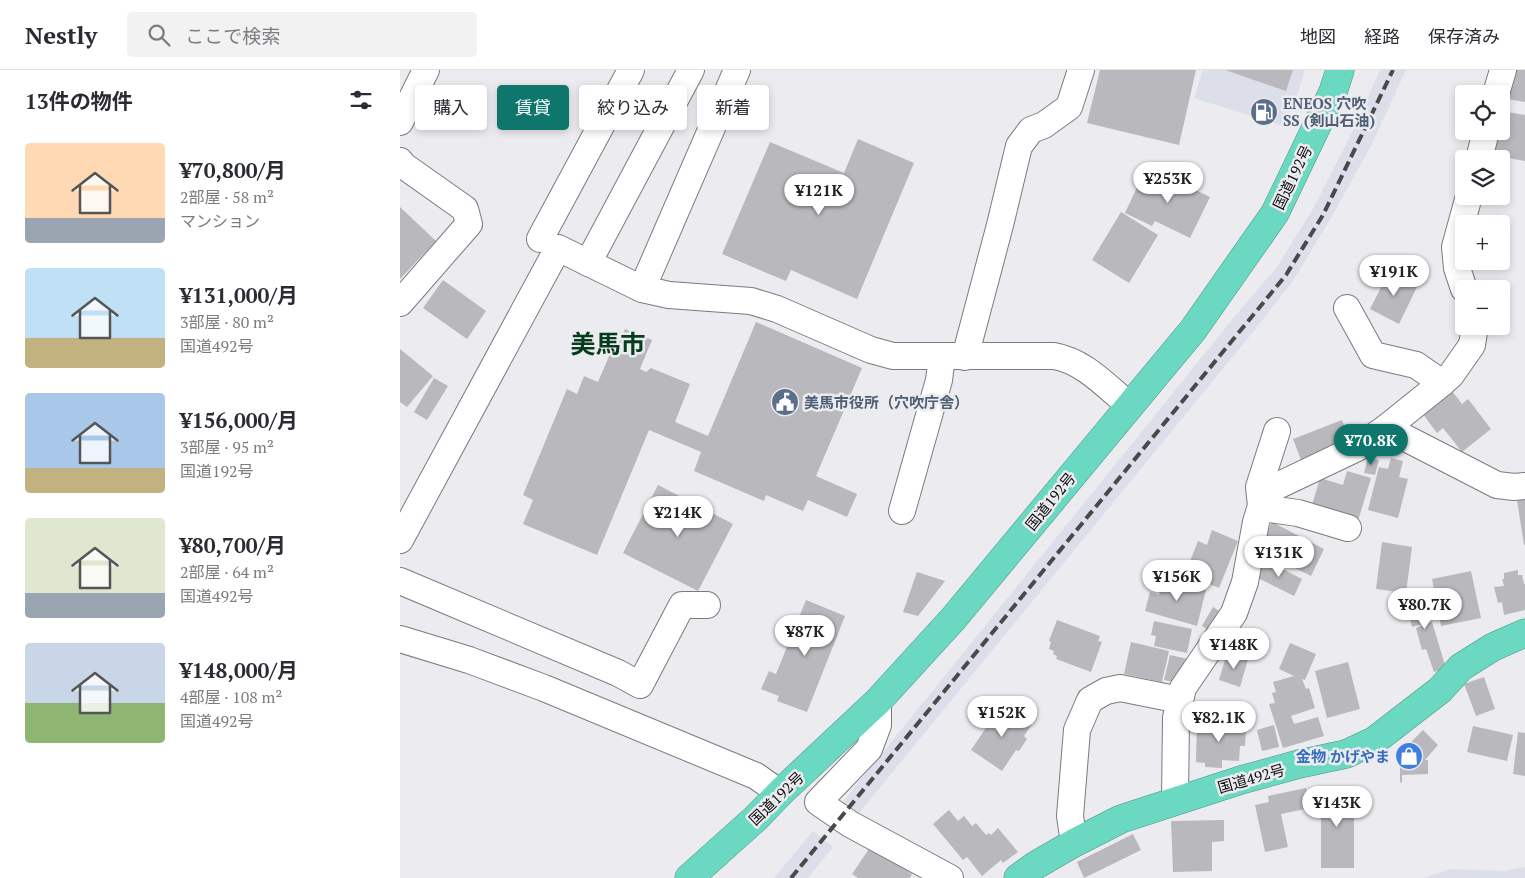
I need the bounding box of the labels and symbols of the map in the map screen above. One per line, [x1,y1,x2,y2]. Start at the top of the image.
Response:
place label: ENEOS 穴吹 SS (剣山石油) [1283,93,1375,130]
fuel station icon: ENEOS 穴吹 SS (剣山石油) [1249,97,1279,127]
street label: 国道192号 [1268,142,1316,212]
pin: ¥253K [1133,162,1203,204]
pin: ¥121K [784,174,854,216]
pin: ¥191K [1359,254,1429,297]
district label: 美馬市 [570,327,646,360]
public building icon: 美馬市役所（穴吹庁舎） [770,387,800,417]
place label: 美馬市役所（穴吹庁舎） [804,392,969,412]
pin: ¥70.8K [1330,424,1412,466]
street label: 国道192号 [1021,468,1079,534]
pin: ¥214K [643,496,713,538]
pin: ¥131K [1244,536,1314,578]
pin: ¥156K [1142,560,1212,602]
pin: ¥80.7K [1384,588,1466,630]
pin: ¥87K [775,614,835,657]
pin: ¥148K [1199,628,1269,670]
pin: ¥152K [967,696,1037,738]
pin: ¥82.1K [1178,700,1260,743]
shop icon: 金物 かげやま [1394,741,1424,771]
place label: 金物 かげやま [1296,746,1390,766]
street label: 国道492号 [1215,759,1287,797]
street label: 国道192号 [744,767,808,829]
pin: ¥143K [1302,786,1372,828]

